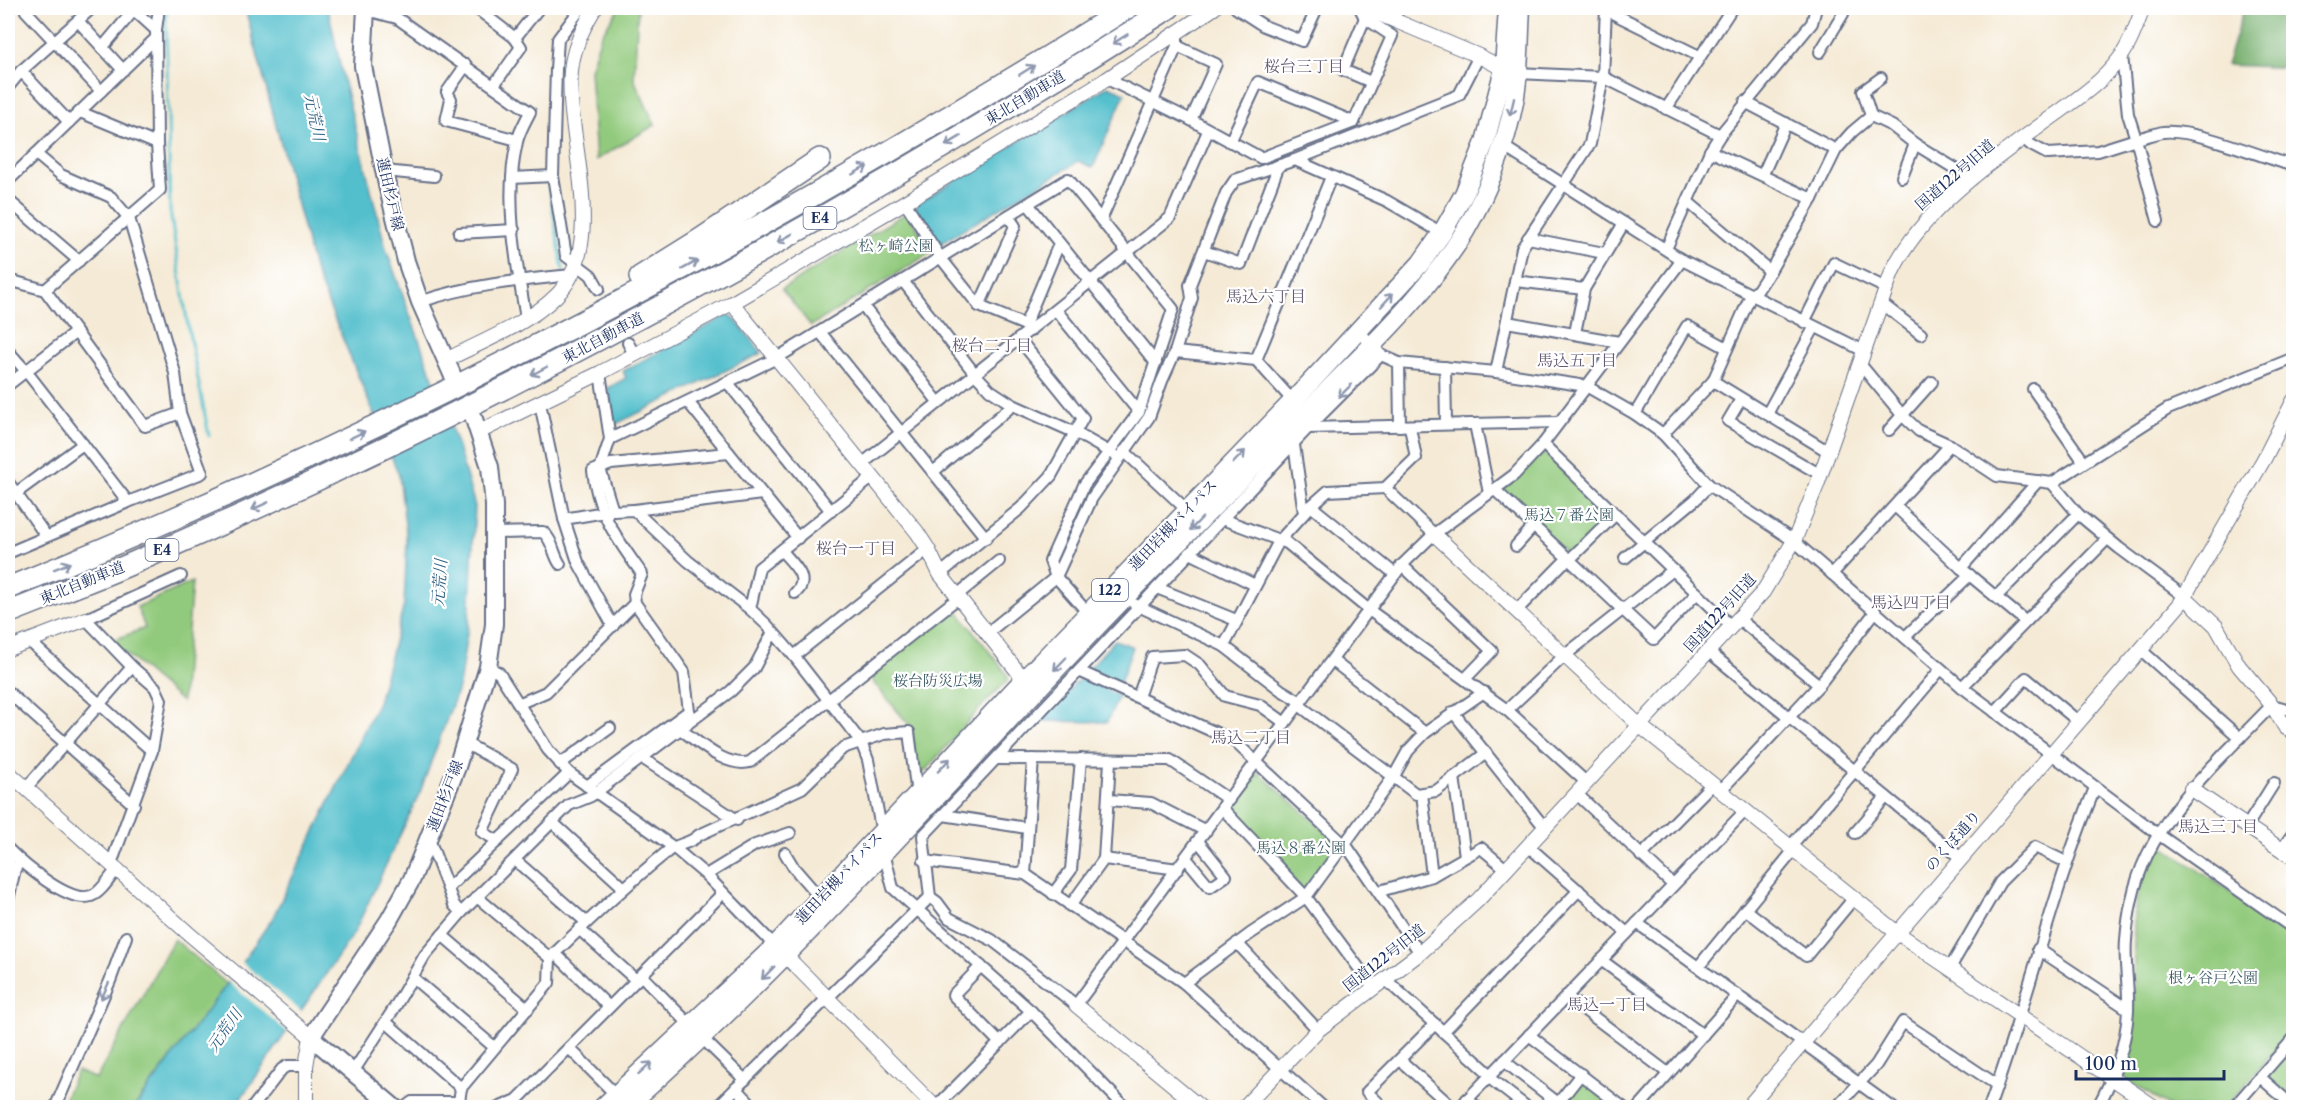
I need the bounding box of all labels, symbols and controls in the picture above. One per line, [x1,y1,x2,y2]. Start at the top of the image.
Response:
one-way arrow [1112,33,1129,45]
district label: 桜台三丁目 [1264,56,1344,76]
one-way arrow [1018,63,1035,75]
street label: 東北自動車道 [981,66,1068,129]
water label: 元荒川 [300,91,330,145]
one-way arrow [1506,98,1518,117]
one-way arrow [945,135,962,147]
street label: 国道122号旧道 [1911,135,1998,214]
street label: 蓮田杉戸線 [373,155,408,233]
one-way arrow [851,163,868,175]
road number: E4 [804,207,836,229]
one-way arrow [777,232,794,244]
park label: 松ヶ崎公園 [858,236,934,255]
one-way arrow [680,259,698,270]
district label: 馬込六丁目 [1226,286,1306,306]
one-way arrow [1380,293,1394,308]
street label: 東北自動車道 [559,308,647,367]
district label: 桜台二丁目 [952,335,1032,355]
district label: 馬込五丁目 [1537,350,1617,370]
one-way arrow [531,366,549,377]
one-way arrow [1337,384,1352,399]
one-way arrow [347,428,365,440]
one-way arrow [1232,450,1246,465]
street label: 蓮田岩槻バイパス [1124,475,1221,574]
one-way arrow [252,500,270,512]
park label: 馬込７番公園 [1524,505,1614,524]
one-way arrow [1189,516,1204,531]
district label: 桜台一丁目 [816,538,896,558]
road number: E4 [146,539,178,561]
water label: 元荒川 [427,556,451,608]
street label: 東北自動車道 [37,557,127,608]
one-way arrow [52,560,70,571]
street label: 国道122号旧道 [1680,570,1760,656]
road number: 122 [1092,579,1128,601]
district label: 馬込四丁目 [1871,592,1951,612]
one-way arrow [1053,656,1068,671]
park label: 桜台防災広場 [893,671,983,690]
district label: 馬込二丁目 [1211,727,1291,747]
street label: 蓮田杉戸線 [422,757,467,834]
one-way arrow [937,758,951,773]
street label: のくぼ通り [1921,806,1984,875]
district label: 馬込三丁目 [2178,816,2258,836]
street label: 蓮田岩槻バイパス [791,827,886,928]
park label: 馬込８番公園 [1256,838,1346,857]
street label: 国道122号旧道 [1339,920,1428,995]
one-way arrow [760,966,775,981]
park label: 根ヶ谷戸公園 [2168,968,2258,987]
one-way arrow [99,982,110,1000]
district label: 馬込一丁目 [1567,994,1647,1014]
water label: 元荒川 [202,1003,247,1055]
scale bar [2076,1043,2224,1081]
text: 100 m [2085,1053,2137,1075]
one-way arrow [638,1061,653,1075]

